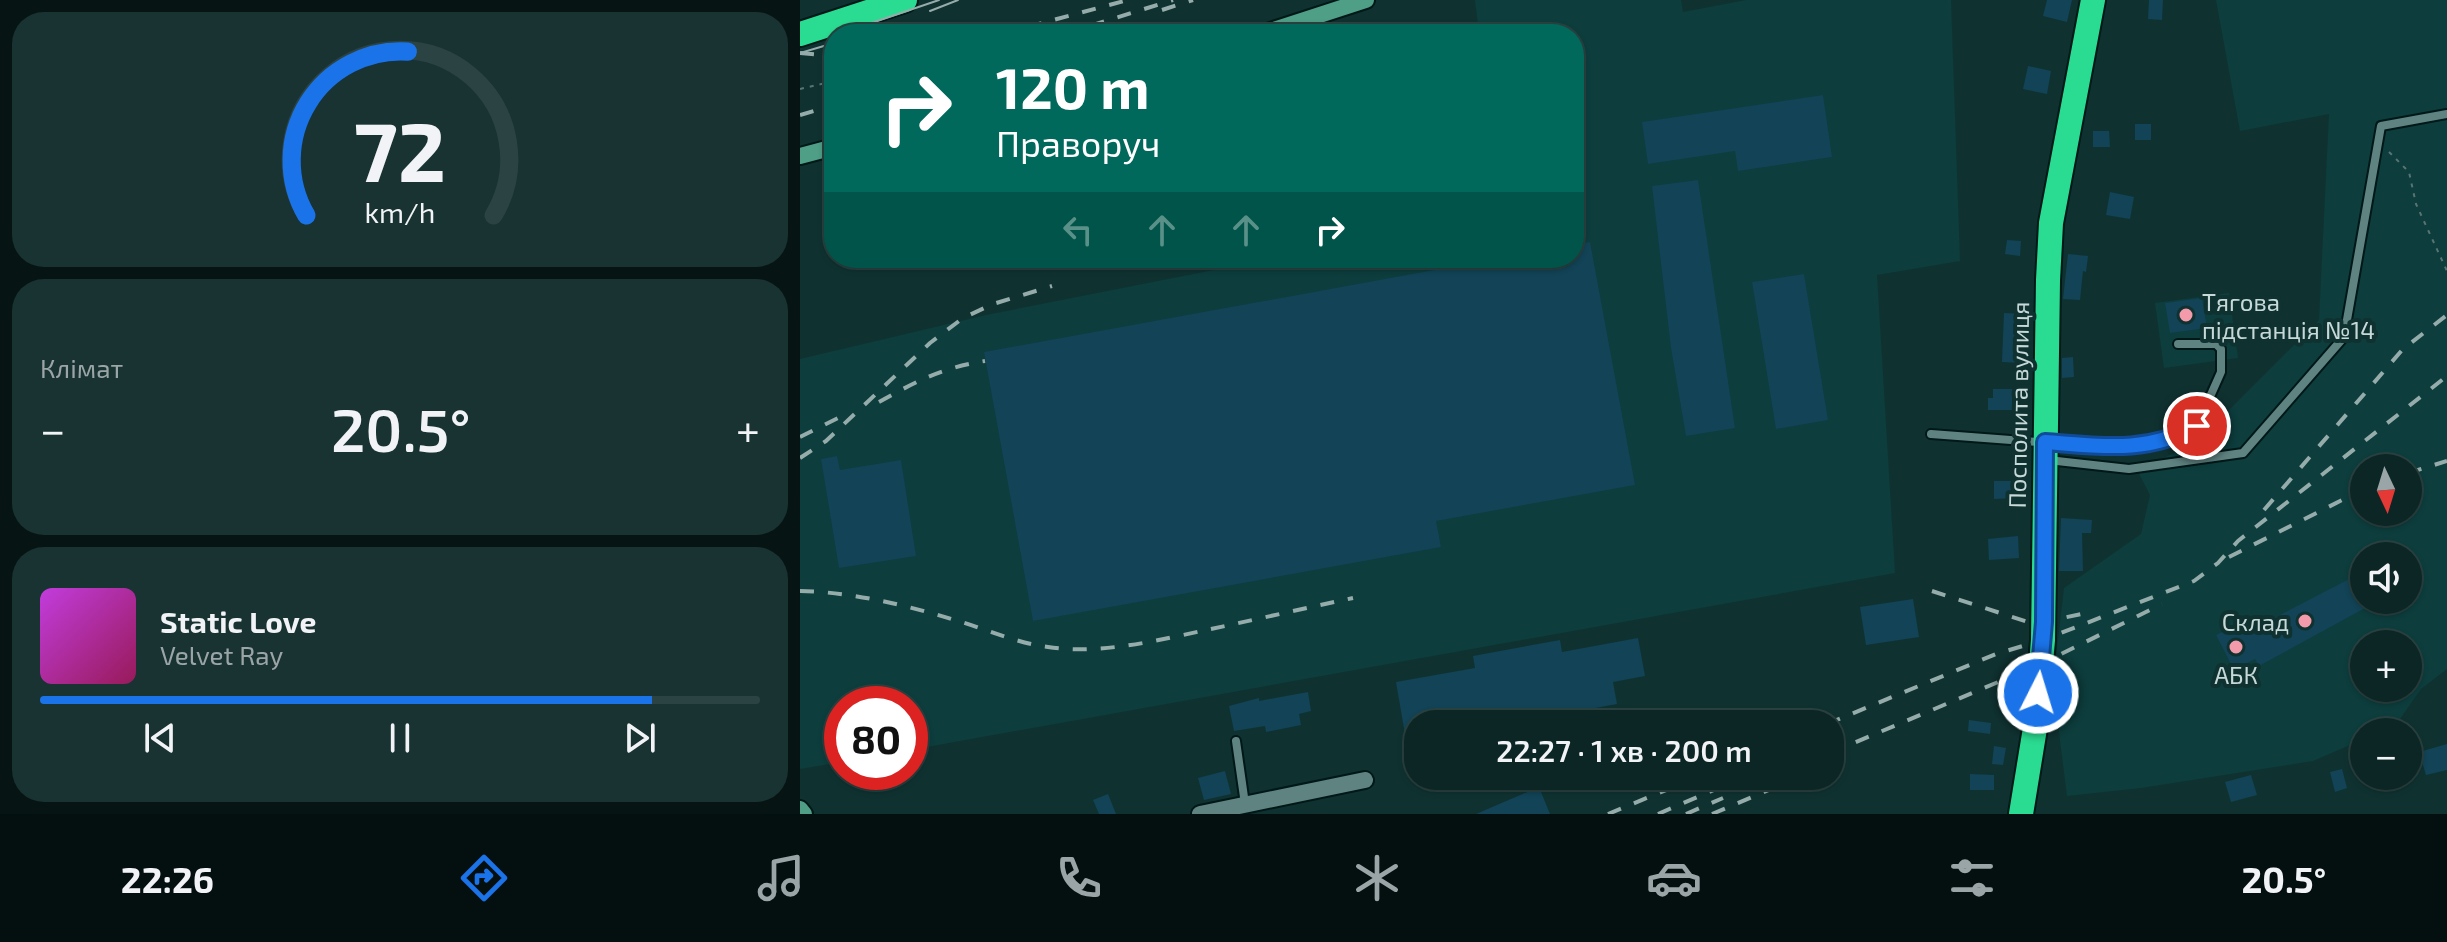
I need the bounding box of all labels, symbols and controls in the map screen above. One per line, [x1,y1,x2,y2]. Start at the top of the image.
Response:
text: 120 m [996,53,1150,120]
icon: right [864,56,968,160]
text: 72 [354,98,446,198]
text: Праворуч [996,121,1161,164]
text: km/h [365,194,435,229]
icon: left [1056,208,1100,252]
icon: ahead [1140,208,1184,252]
icon: ahead [1224,208,1268,252]
icon: right [1308,208,1352,252]
place label: Тягова пiдстанцiя №14 [2202,287,2375,344]
street label: Посполита вулиця [2002,301,2035,509]
marker: Тягова пiдстанцiя №14 [2177,306,2195,324]
text: Клімат [40,352,123,383]
text: 20.5° [331,392,471,464]
pin [2163,392,2231,460]
text: − [40,402,66,455]
text: + [736,402,760,455]
icon: arrive [2175,404,2219,448]
north arrow [2350,454,2422,526]
map controls [2350,454,2422,790]
button: sound [2350,542,2422,614]
text: Static Love [160,603,316,639]
place label: Склад [2222,607,2289,636]
marker: Склад [2296,612,2314,630]
button: + [2350,630,2422,702]
marker: АБК [2227,638,2245,656]
text: Velvet Ray [160,639,283,670]
position arrow [1996,651,2080,735]
place label: АБК [2214,660,2258,689]
speed limit sign: 80 [824,686,928,790]
icon: previous [138,716,182,760]
icon: pause [378,716,422,760]
icon: next [618,716,662,760]
button: − [2350,718,2422,790]
text: 22:27 · 1 хв · 200 m [1496,732,1752,768]
icon: directions [456,850,512,906]
icon: music [753,850,809,906]
icon: phone [1051,850,1107,906]
icon: climate [1349,850,1405,906]
icon: car [1646,850,1702,906]
icon: filters [1944,850,2000,906]
text: 22:26 [121,857,214,900]
text: 20.5° [2241,857,2326,900]

